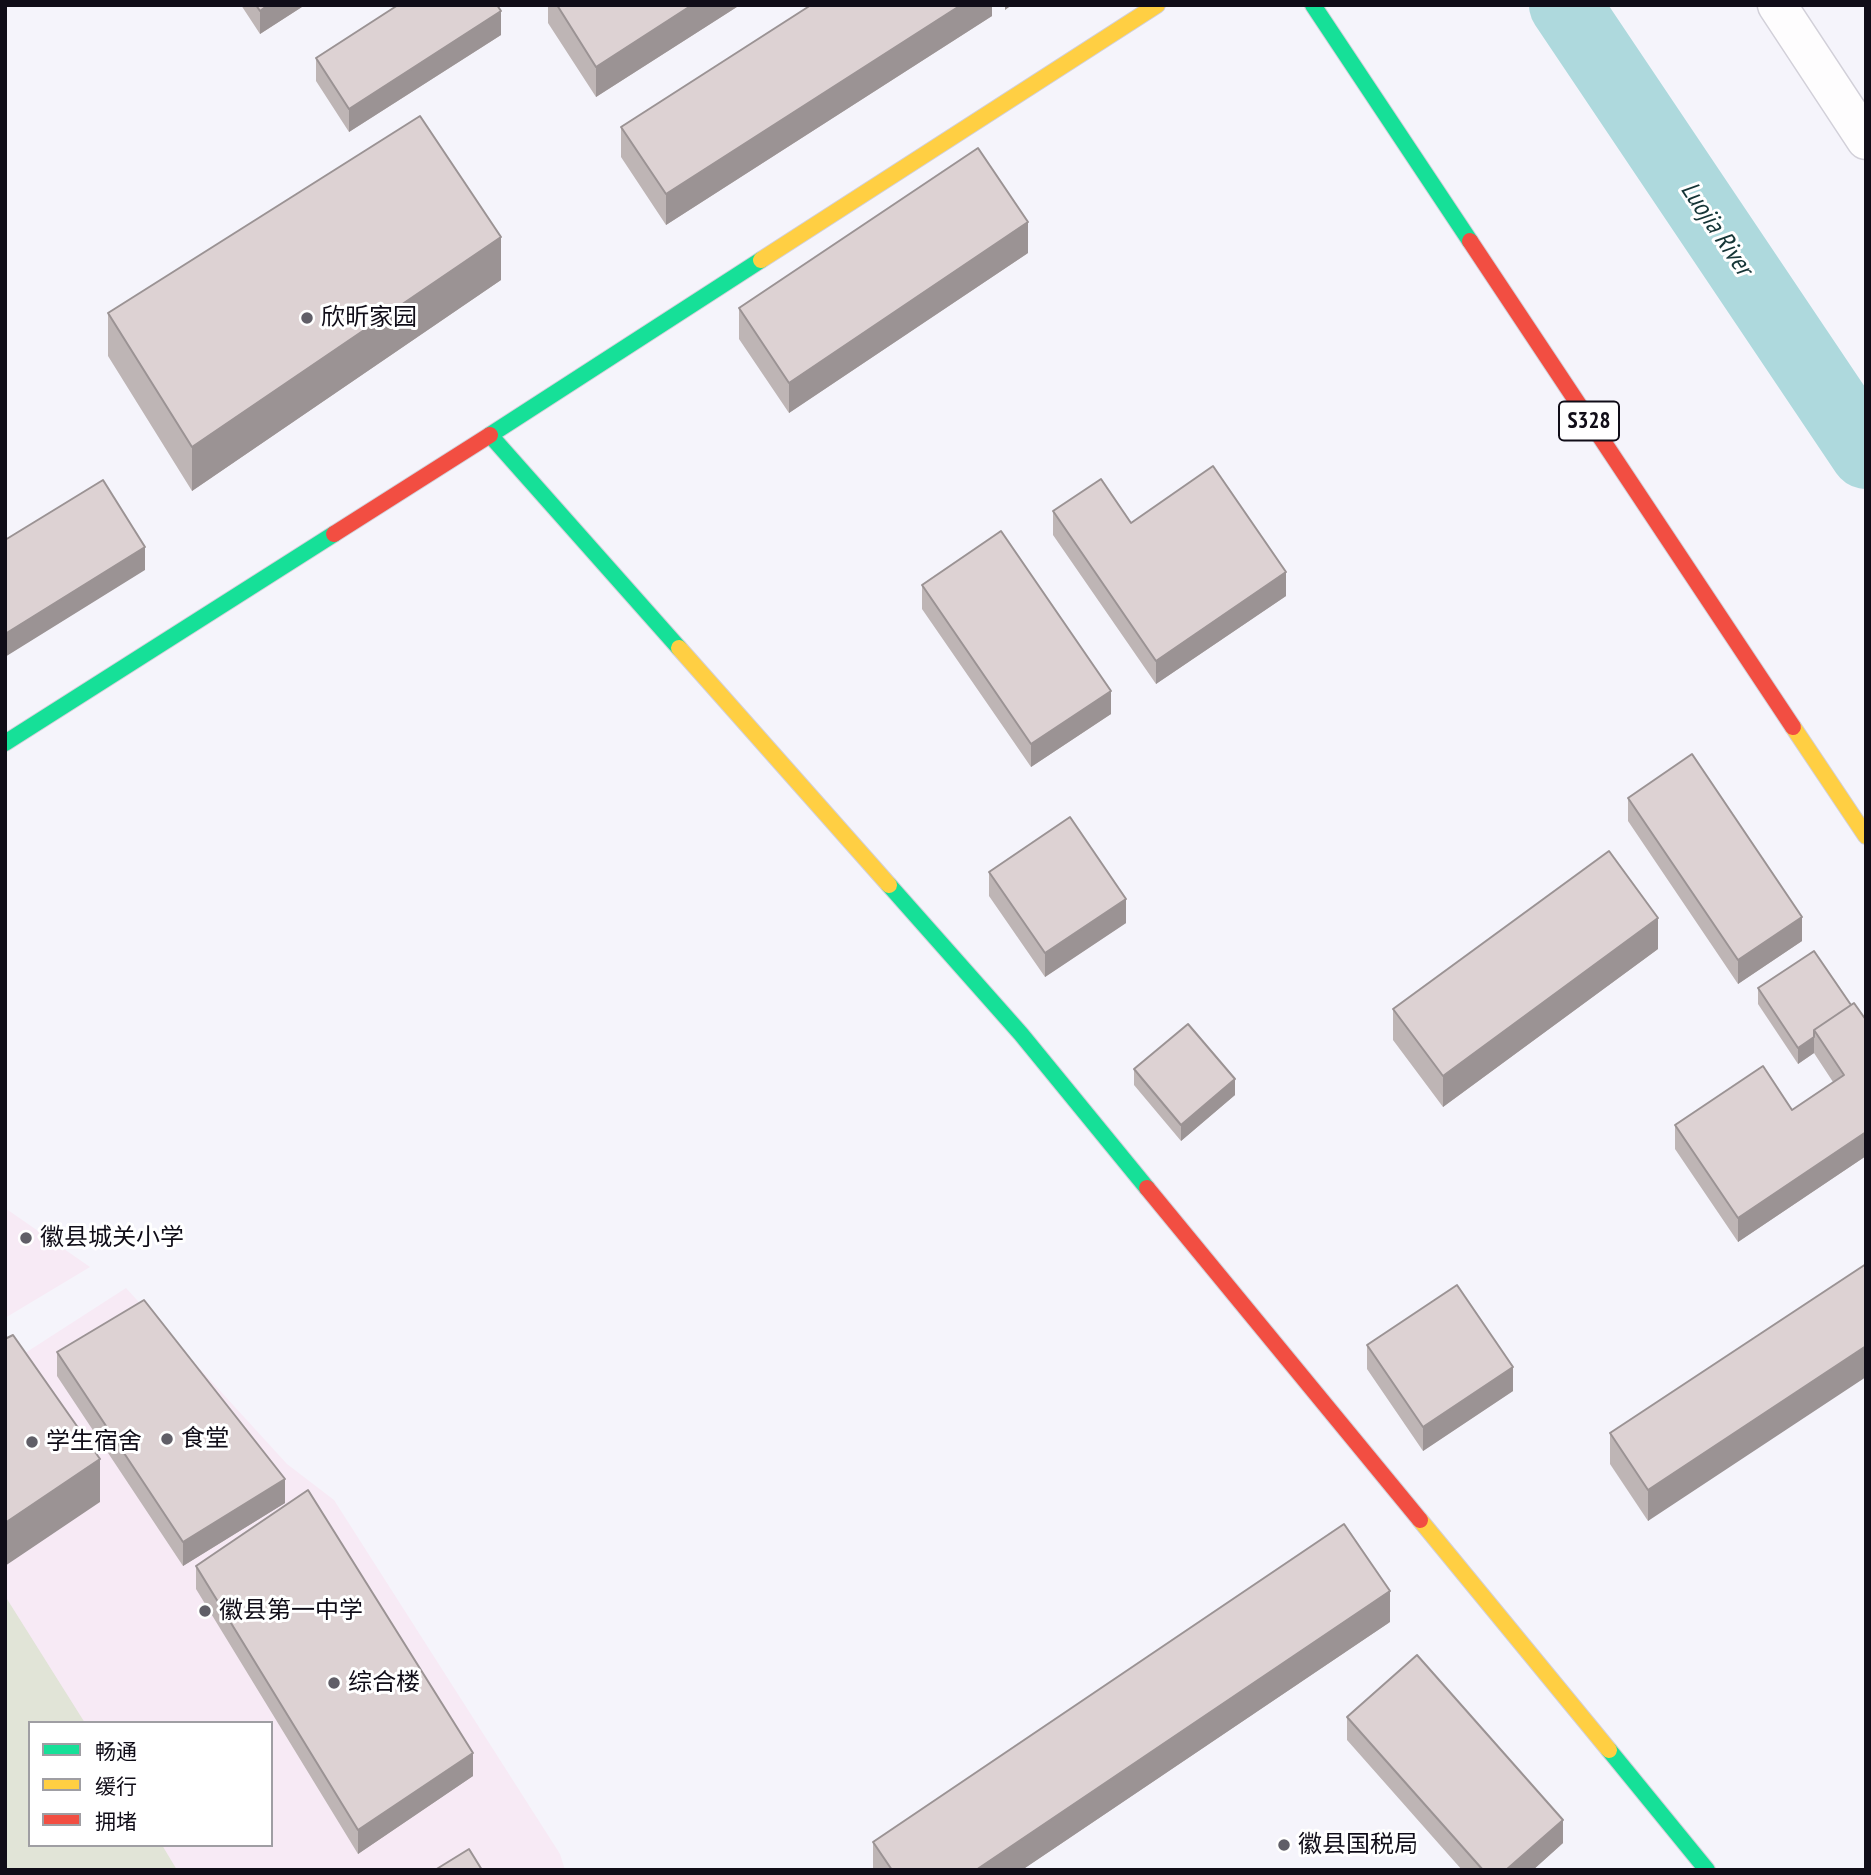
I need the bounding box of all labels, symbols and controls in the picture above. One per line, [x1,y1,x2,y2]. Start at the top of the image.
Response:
water label: Luojia River [1673,176,1759,282]
place label: 欣昕家园 [321,304,417,332]
marker: 欣昕家园 [299,310,315,326]
road number: S328 [1559,402,1619,440]
place label: 徽县城关小学 [40,1224,184,1252]
marker: 徽县城关小学 [18,1230,34,1246]
place label: 食堂 [181,1425,229,1453]
place label: 学生宿舍 [46,1428,142,1456]
marker: 食堂 [159,1431,175,1447]
marker: 学生宿舍 [24,1434,40,1450]
place label: 徽县第一中学 [219,1597,363,1625]
marker: 徽县第一中学 [197,1603,213,1619]
place label: 综合楼 [348,1669,420,1697]
marker: 综合楼 [326,1675,342,1691]
legend [28,1721,273,1847]
text: 畅通 [95,1738,137,1765]
text: 缓行 [95,1773,137,1800]
text: 拥堵 [95,1808,137,1835]
place label: 徽县国税局 [1298,1831,1418,1859]
marker: 徽县国税局 [1276,1837,1292,1853]

